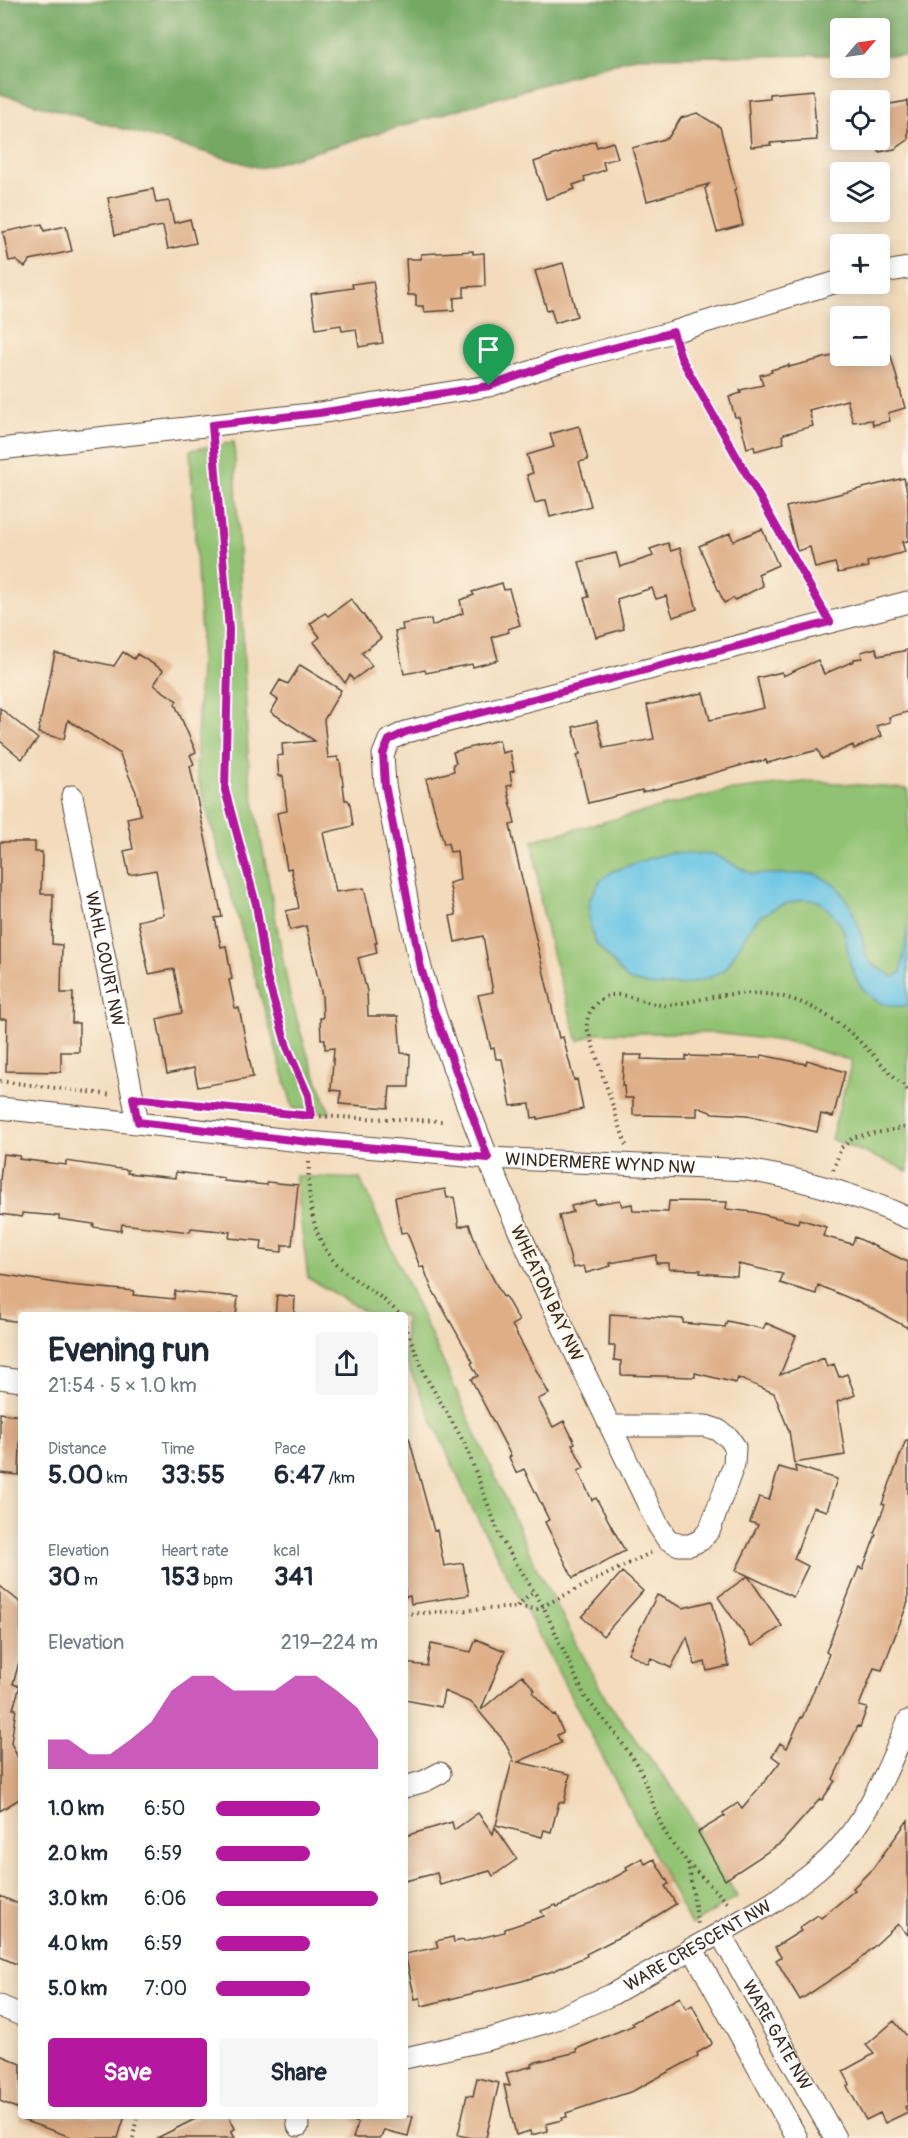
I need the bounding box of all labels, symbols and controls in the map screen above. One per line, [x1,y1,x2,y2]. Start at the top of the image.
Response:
north arrow [830,18,890,78]
map controls [830,18,890,366]
button: locate [830,90,890,150]
button: layers [830,162,890,222]
button: + [830,234,890,294]
button: − [830,306,890,366]
pin [463,324,514,386]
icon: arrive [472,333,505,366]
street label: WAHL COURT NW [80,889,129,1028]
street label: WINDERMERE WYND NW [505,1148,696,1180]
street label: WHEATON BAY NW [505,1221,588,1365]
text: Evening run [48,1330,209,1371]
button: share [315,1332,378,1395]
text: 21:54 · 5 × 1.0 km [48,1373,197,1398]
text: Distance [48,1439,107,1459]
text: Time [161,1439,194,1459]
text: Pace [274,1439,306,1459]
text: 5.00 [48,1459,103,1491]
text: 33:55 [161,1459,225,1491]
text: 6:47 [274,1459,325,1491]
text: km [103,1468,128,1488]
text: /km [325,1468,355,1488]
text: Elevation [48,1541,109,1561]
text: Heart rate [161,1541,228,1561]
text: kcal [274,1541,300,1561]
text: 30 [48,1561,80,1593]
text: 153 [161,1561,200,1593]
text: 341 [274,1561,314,1593]
text: m [80,1570,98,1590]
text: bpm [200,1570,233,1590]
text: Elevation [48,1630,124,1655]
text: 219–224 m [281,1630,378,1655]
text: 1.0 km [48,1796,104,1821]
text: 6:50 [144,1796,185,1821]
text: 2.0 km [48,1841,108,1866]
text: 6:59 [144,1841,182,1866]
text: 3.0 km [48,1886,108,1911]
text: 6:06 [144,1886,186,1911]
street label: WARE CRESCENT NW [620,1895,776,1997]
text: 4.0 km [48,1931,108,1956]
text: 6:59 [144,1931,182,1956]
text: 5.0 km [48,1976,107,2001]
text: 7:00 [144,1976,187,2001]
street label: WARE GATE NW [737,1976,817,2094]
button: Save [48,2038,207,2107]
button: Share [219,2038,378,2107]

